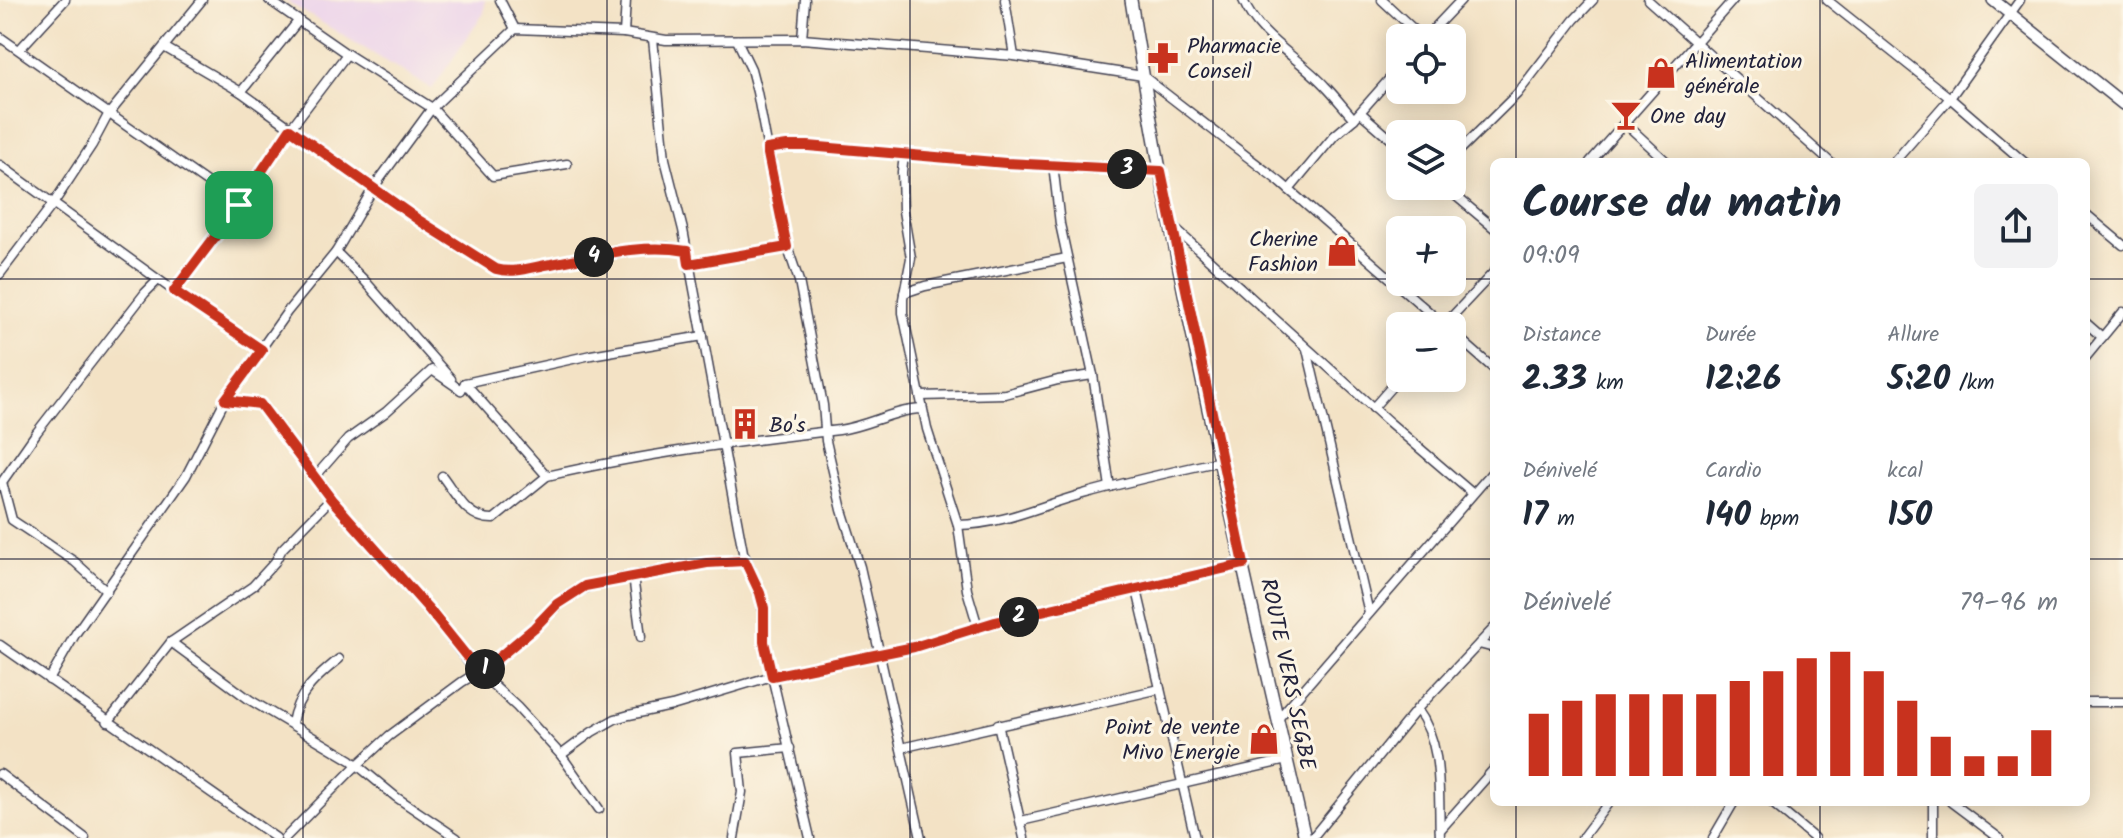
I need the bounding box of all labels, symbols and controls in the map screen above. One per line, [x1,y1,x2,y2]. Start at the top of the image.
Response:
map controls [1386,24,1466,392]
button: locate [1386,24,1466,104]
place label: Pharmacie Conseil [1187,30,1281,90]
pharmacy icon: Pharmacie Conseil [1146,41,1180,75]
place label: Alimentation générale [1684,45,1802,105]
shop icon: Alimentation générale [1644,56,1678,90]
bar icon: One day [1609,98,1643,132]
place label: One day [1650,100,1726,135]
button: layers [1386,120,1466,200]
pin: 3 [1107,149,1147,189]
text: 3 [1121,151,1133,186]
text: Course du matin [1522,170,1842,240]
pin [205,171,273,239]
icon: arrive [217,183,261,227]
button: share [1974,184,2058,268]
button: + [1386,216,1466,296]
place label: Cherine Fashion [1248,223,1318,283]
shop icon: Cherine Fashion [1325,234,1359,268]
text: 09:09 [1522,235,1580,277]
pin: 4 [574,237,614,277]
text: 4 [588,239,600,274]
button: − [1386,312,1466,392]
text: Distance [1522,318,1601,353]
text: Durée [1705,318,1756,353]
text: Allure [1887,318,1939,353]
text: 2.33 [1522,353,1587,407]
text: 12:26 [1705,353,1781,407]
text: 5:20 [1887,353,1950,407]
text: km [1587,366,1624,401]
text: /km [1950,366,1995,401]
building icon: Bo's [728,407,762,441]
place label: Bo's [769,409,806,444]
text: Dénivelé [1522,454,1597,489]
text: Cardio [1705,454,1762,489]
text: kcal [1887,454,1923,489]
text: 17 [1522,489,1548,543]
text: 140 [1705,489,1751,543]
text: 150 [1887,489,1932,543]
text: m [1548,502,1575,537]
text: bpm [1751,502,1799,537]
street label: ROUTE VERS SEGBE [1249,575,1324,775]
text: Dénivelé [1522,582,1611,624]
text: 79–96 m [1959,582,2058,624]
pin: 2 [999,597,1039,637]
text: 2 [1013,599,1025,634]
pin: 1 [465,649,505,689]
text: 1 [482,651,488,686]
place label: Point de vente Mivo Energie [1105,711,1240,771]
shop icon: Point de vente Mivo Energie [1247,722,1281,756]

